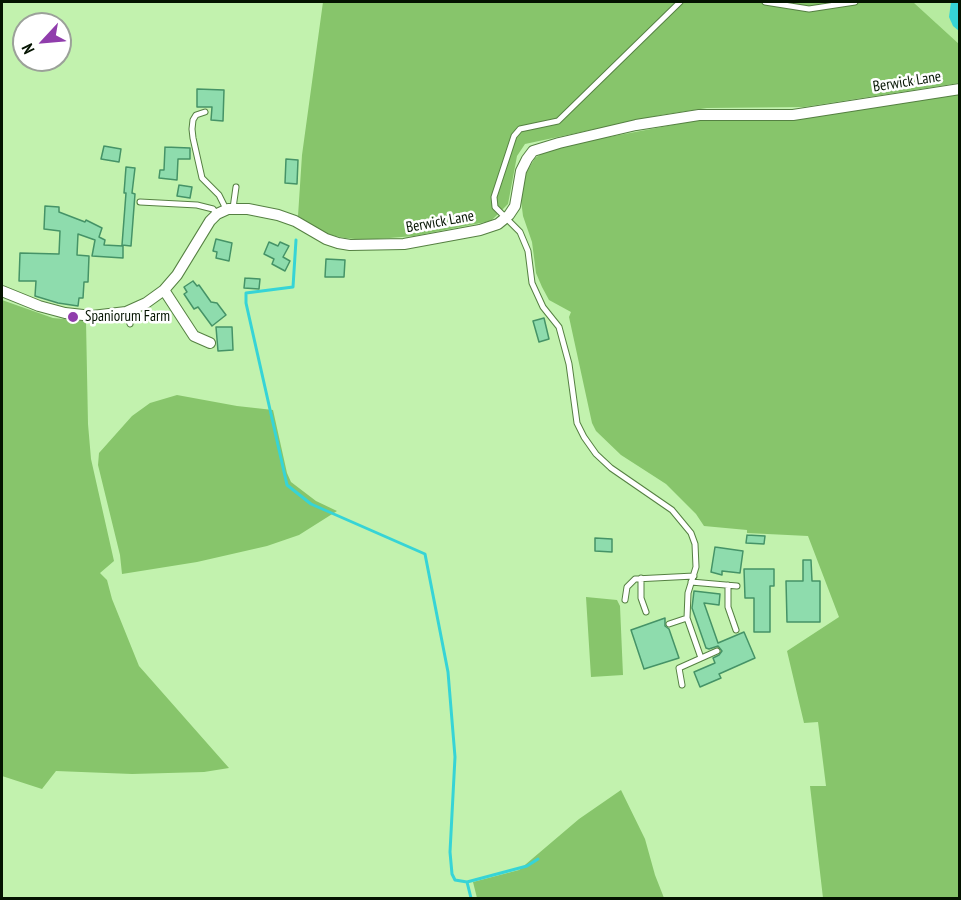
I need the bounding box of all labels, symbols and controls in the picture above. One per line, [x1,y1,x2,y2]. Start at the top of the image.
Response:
north arrow [12,12,72,72]
text: N [17,41,39,57]
street label: Berwick Lane [872,68,942,96]
street label: Berwick Lane [405,207,475,237]
place label: Spaniorum Farm [85,308,170,326]
marker: Spaniorum Farm [66,310,80,324]

